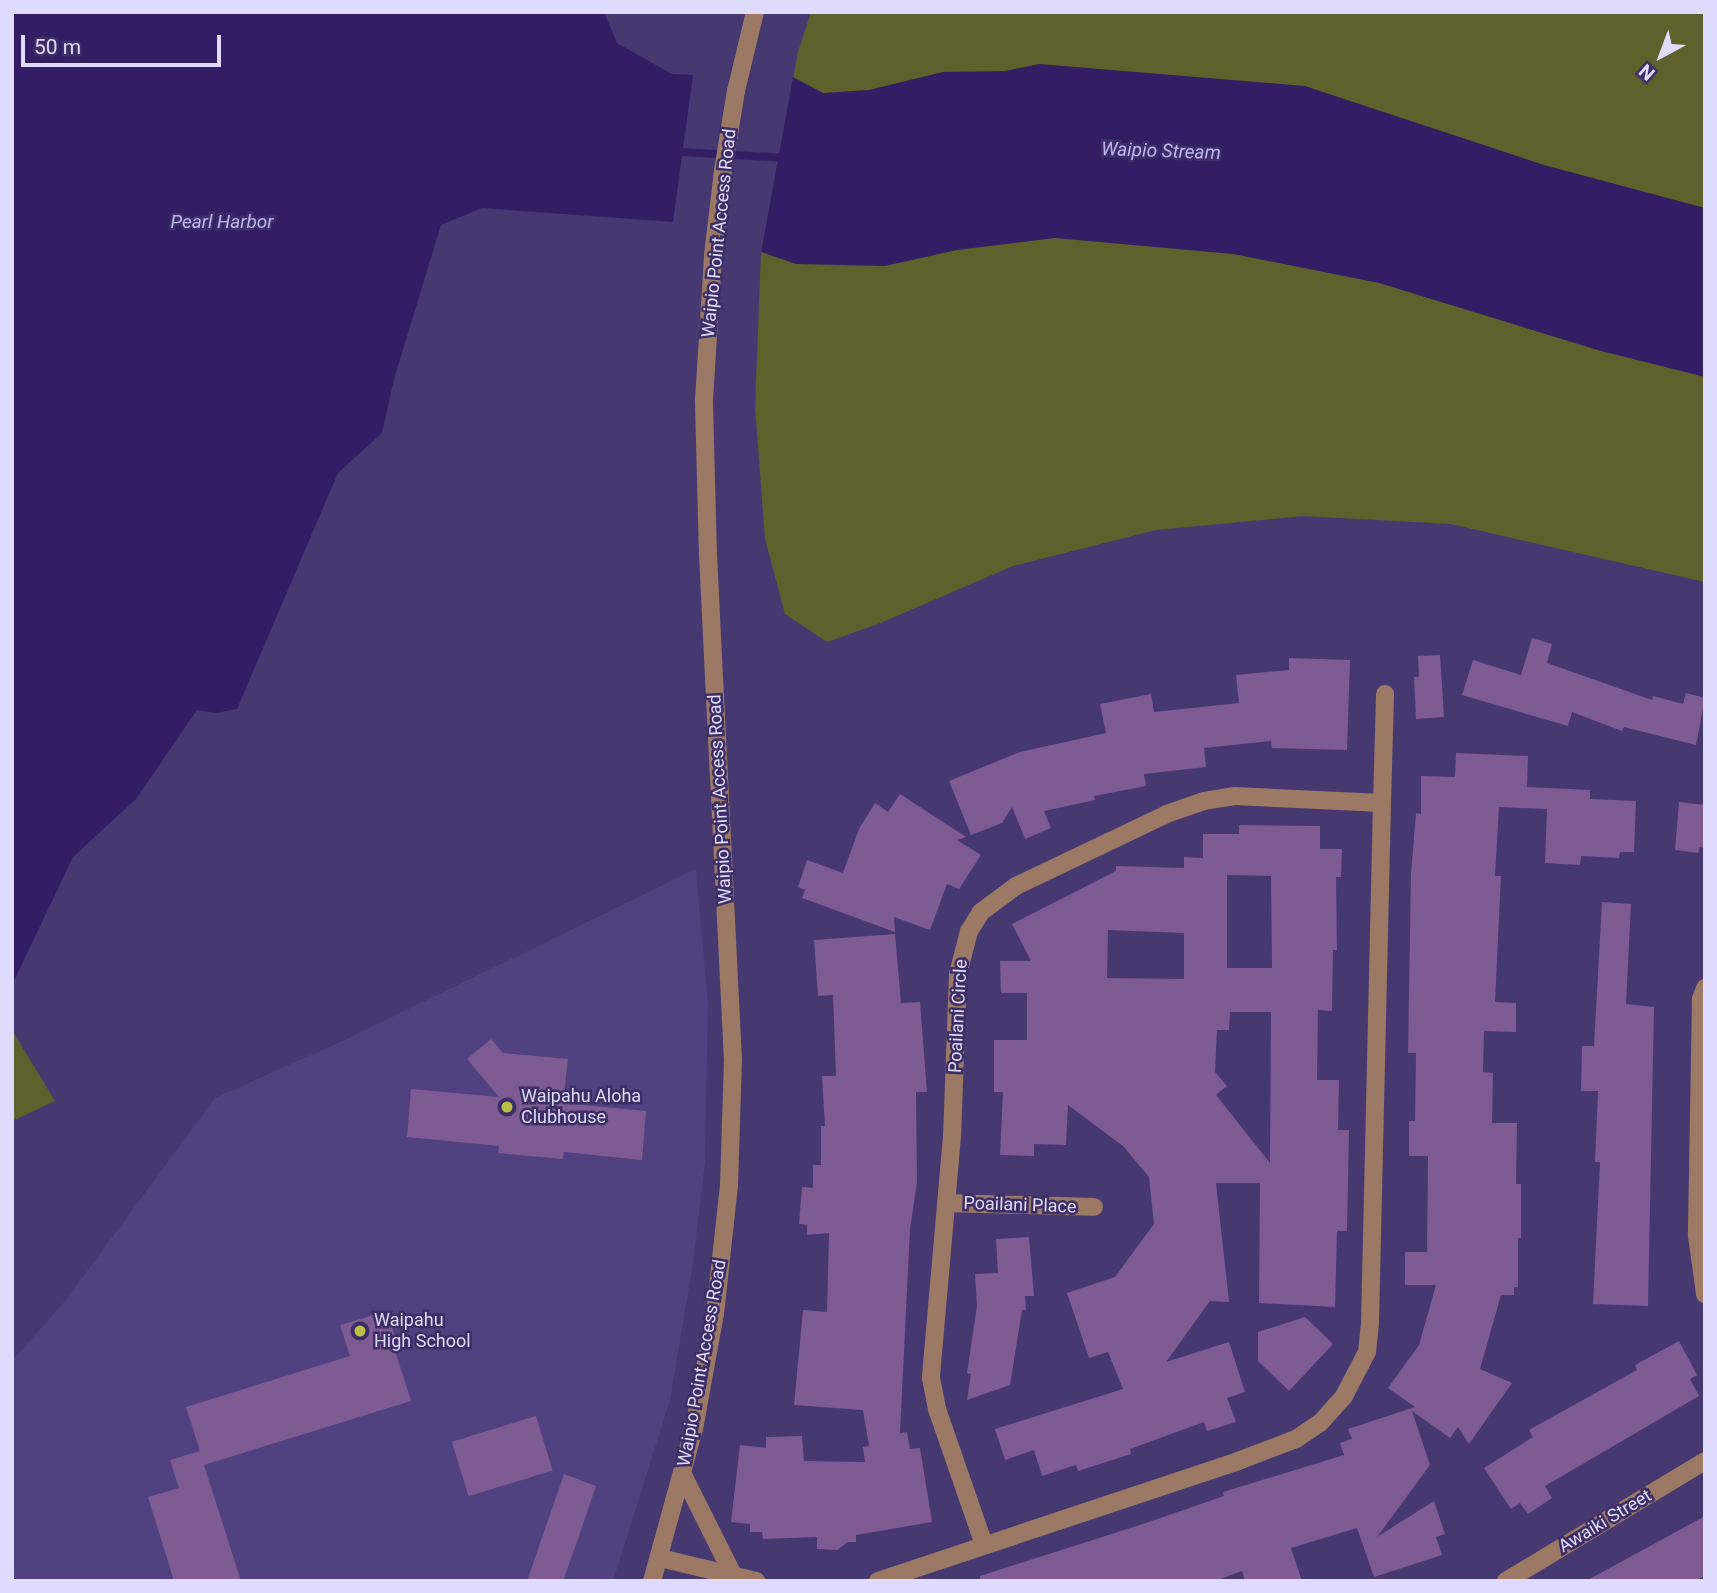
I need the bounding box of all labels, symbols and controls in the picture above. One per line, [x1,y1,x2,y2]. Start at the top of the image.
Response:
scale bar [24,21,224,65]
north arrow [1626,21,1696,91]
text: 50 m [34,35,81,59]
text: N [1634,59,1659,85]
street label: Waipio Point Access Road [697,128,741,338]
water label: Waipio Stream [1101,138,1221,164]
water label: Pearl Harbor [170,211,274,233]
street label: Waipio Point Access Road [704,694,736,904]
street label: Poailani Circle [944,959,972,1073]
place label: Waipahu Aloha Clubhouse [521,1086,641,1128]
marker: Waipahu Aloha Clubhouse [499,1099,515,1115]
street label: Poailani Place [963,1192,1077,1218]
street label: Waipio Point Access Road [673,1258,731,1468]
place label: Waipahu High School [374,1310,471,1352]
marker: Waipahu High School [352,1323,368,1339]
street label: Awaiki Street [1555,1485,1655,1557]

